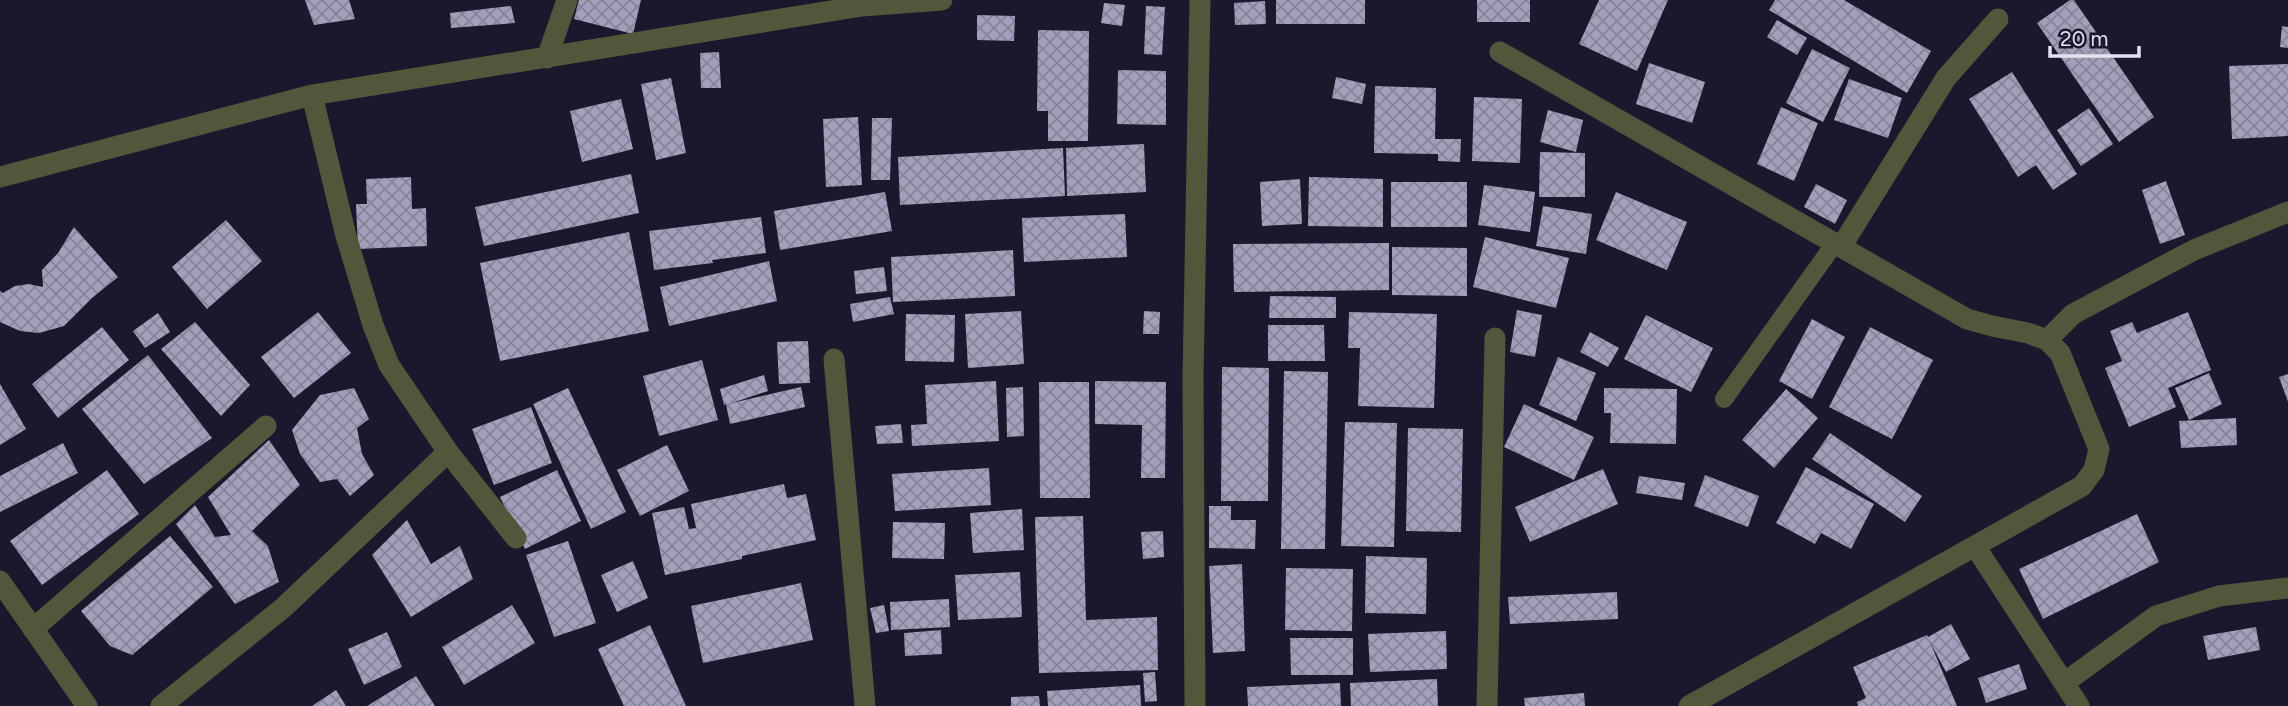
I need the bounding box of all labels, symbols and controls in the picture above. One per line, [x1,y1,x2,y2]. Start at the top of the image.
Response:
scale bar [2050,14,2139,58]
text: 20 m [2060,26,2108,51]

